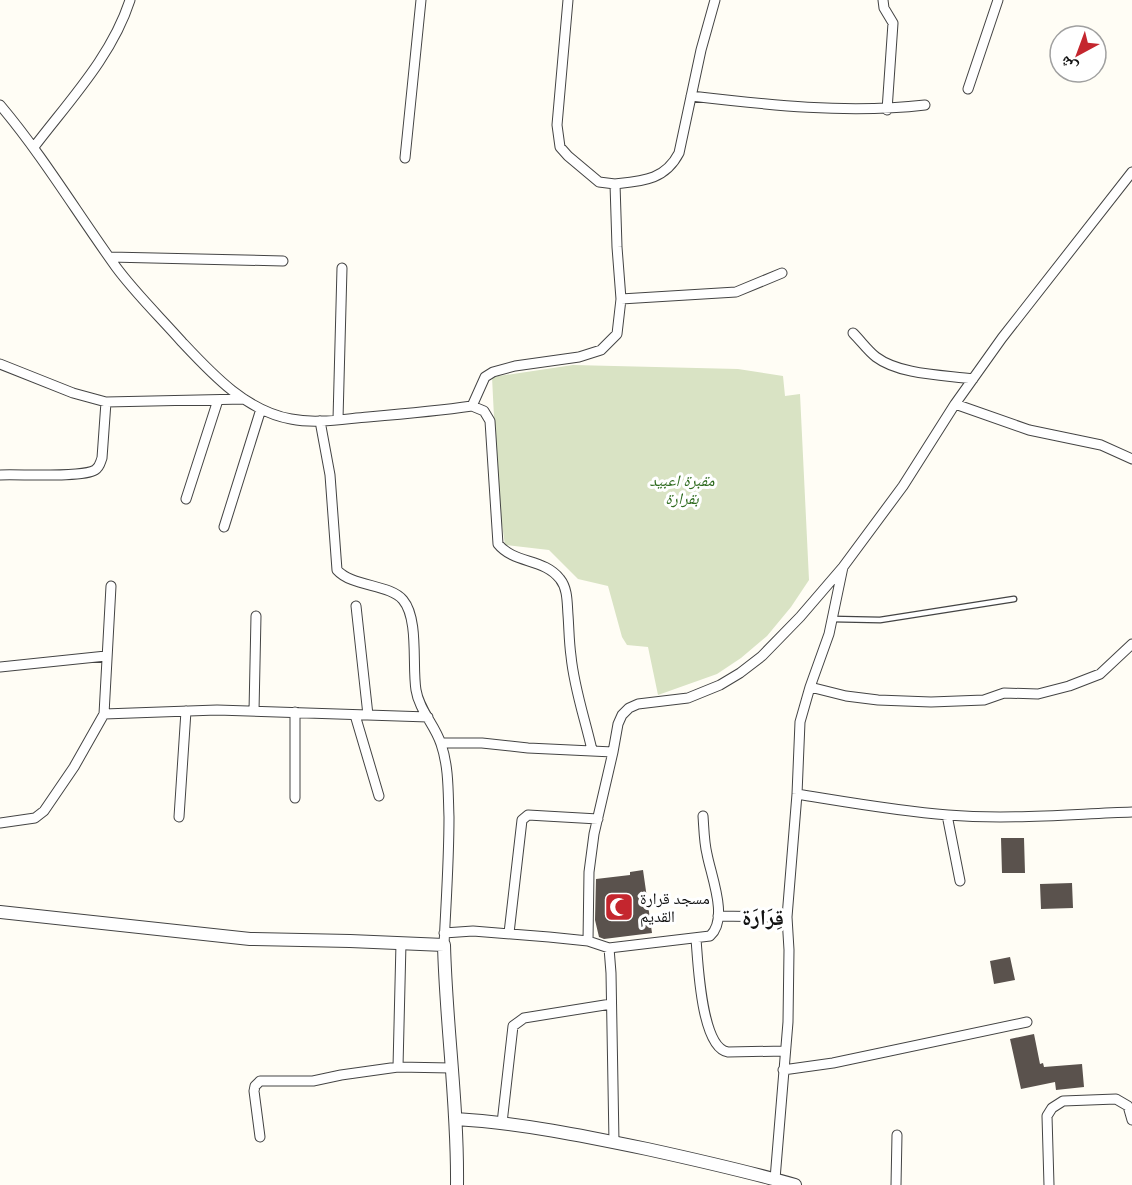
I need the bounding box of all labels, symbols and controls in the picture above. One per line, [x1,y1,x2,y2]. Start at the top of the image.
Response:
north arrow [1048,24,1108,84]
text: ش [1055,51,1082,79]
park label: مقبرة اعبيد بقرارة [650,469,715,509]
place label: مسجد قرارة القديم [640,887,710,927]
mosque icon: مسجد قرارة القديم [603,891,635,923]
district label: قِرَارَة [742,902,784,931]

